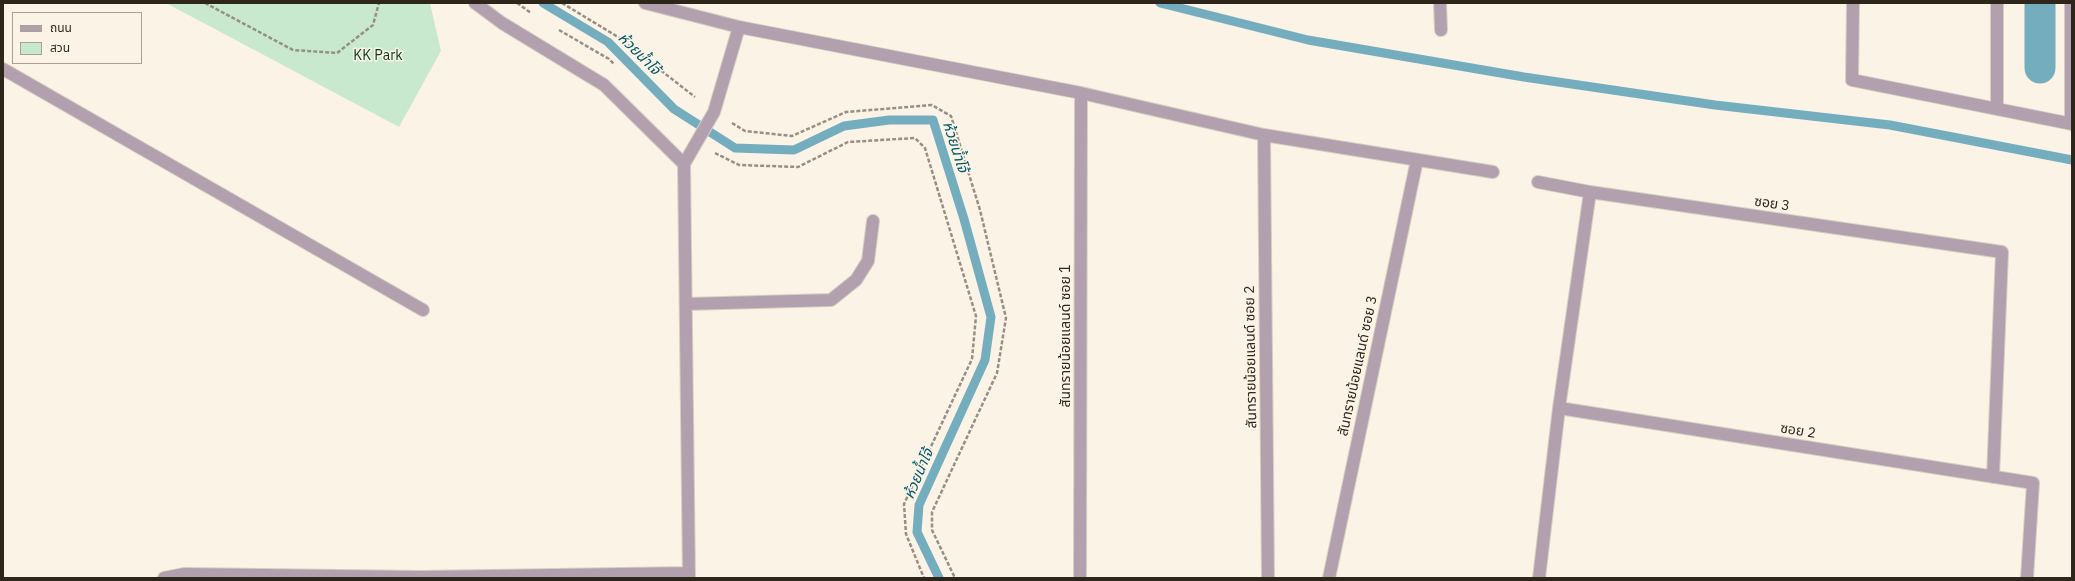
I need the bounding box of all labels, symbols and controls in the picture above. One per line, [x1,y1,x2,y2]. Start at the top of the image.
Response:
legend [12,12,142,64]
text: ถนน [50,20,72,35]
water label: ห้วยน้ำโจ้ [614,29,664,79]
text: สวน [50,40,70,55]
park label: KK Park [353,48,403,64]
water label: ห้วยน้ำโจ้ [938,119,972,175]
street label: ซอย 3 [1753,193,1791,215]
street label: สันทรายน้อยแลนด์ ซอย 1 [1058,264,1074,408]
street label: สันทรายน้อยแลนด์ ซอย 2 [1241,285,1261,429]
street label: สันทรายน้อยแลนด์ ซอย 3 [1335,294,1381,438]
street label: ซอย 2 [1779,420,1817,442]
water label: ห้วยน้ำโจ้ [900,446,938,502]

